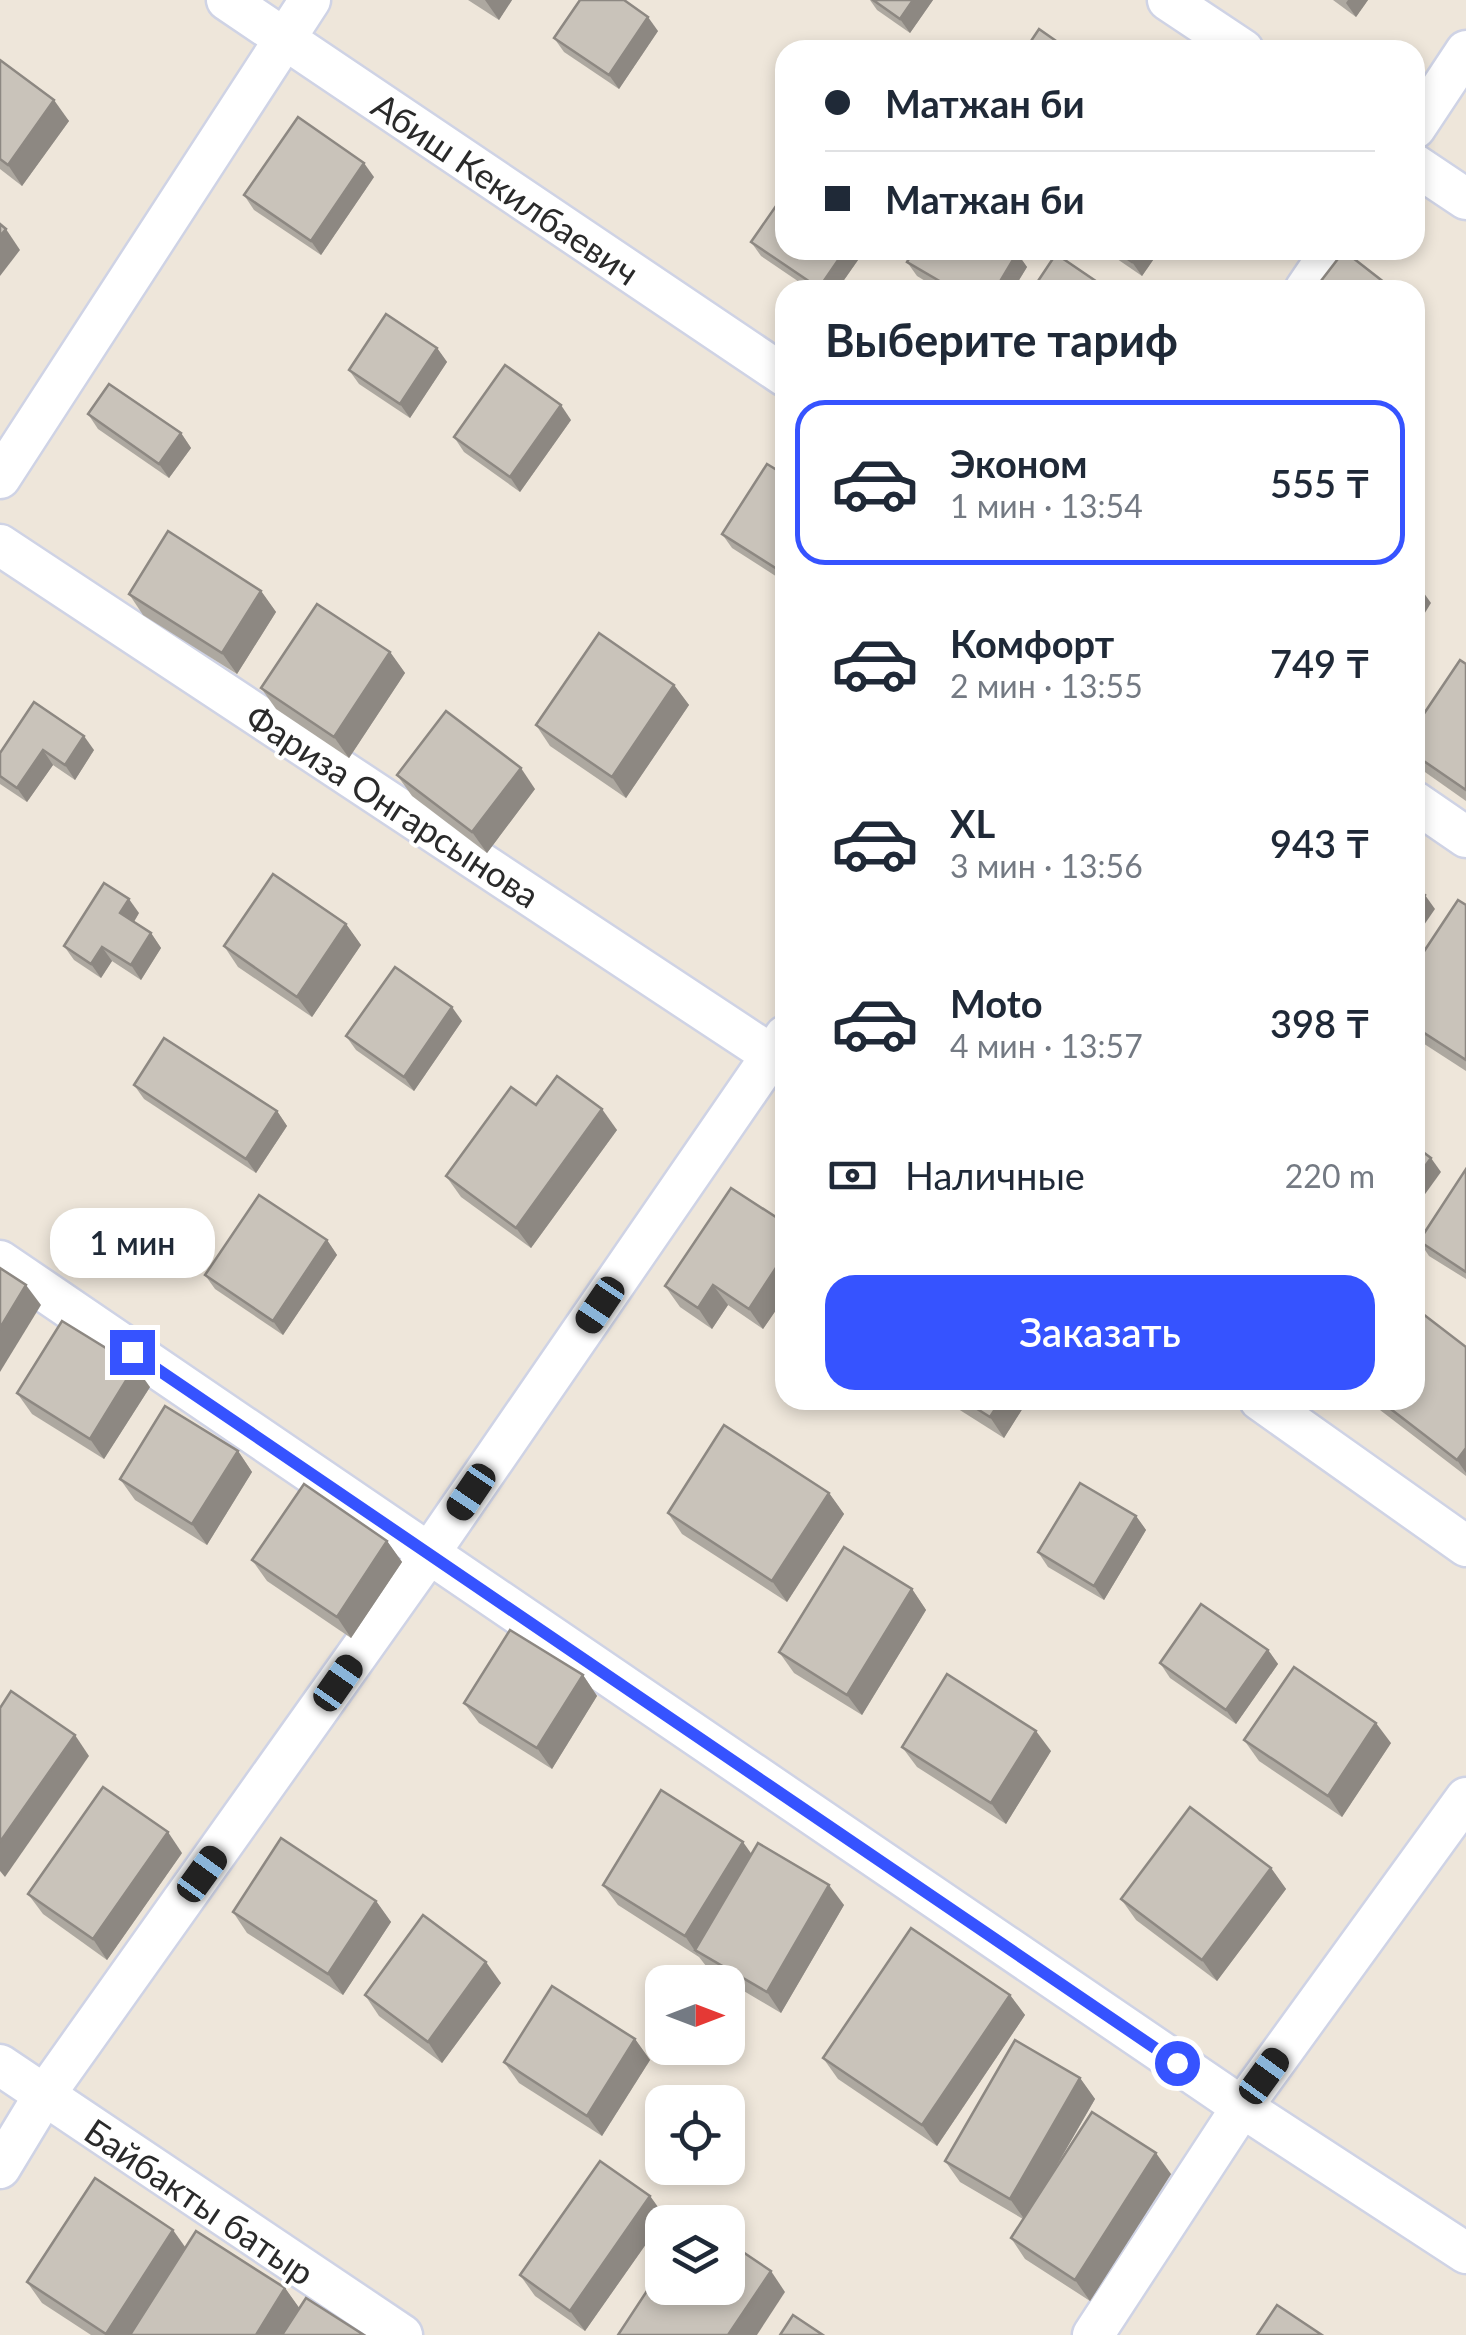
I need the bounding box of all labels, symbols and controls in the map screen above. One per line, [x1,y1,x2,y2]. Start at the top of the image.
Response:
text: Матжан би [885,80,1085,126]
street label: Абиш Кекилбаевич [365,83,647,293]
text: Матжан би [885,176,1085,222]
text: Выберите тариф [825,313,1178,367]
icon: car [830,438,920,528]
text: Эконом [950,440,1088,486]
text: 555 ₸ [1270,460,1370,506]
text: 1 мин · 13:54 [950,486,1143,525]
icon: car [830,618,920,708]
text: Комфорт [950,620,1114,666]
text: 749 ₸ [1270,640,1370,686]
text: 2 мин · 13:55 [950,666,1143,705]
street label: Фариза Онгарсынова [239,695,547,915]
icon: car [830,798,920,888]
text: XL [950,800,995,846]
text: 943 ₸ [1270,820,1370,866]
text: 3 мин · 13:56 [950,846,1143,885]
icon: car [830,978,920,1068]
text: Moto [950,980,1043,1026]
text: 398 ₸ [1270,1000,1370,1046]
text: 4 мин · 13:57 [950,1026,1143,1065]
icon: cash [825,1148,880,1203]
text: Наличные [905,1152,1085,1198]
text: 220 m [1285,1156,1375,1195]
callout: 1 мин [49,1207,214,1277]
text: 1 мин [90,1223,175,1262]
car [571,1272,629,1338]
button: Заказать [825,1275,1375,1390]
route end [110,1330,155,1375]
car [442,1459,500,1525]
car [309,1650,367,1716]
car [172,1841,232,1907]
north arrow [645,1965,745,2065]
map controls [645,1965,745,2305]
route start [1155,2041,1200,2086]
car [1234,2043,1294,2109]
button: locate [645,2085,745,2185]
street label: Байбакты батыр [78,2109,322,2293]
button: layers [645,2205,745,2305]

